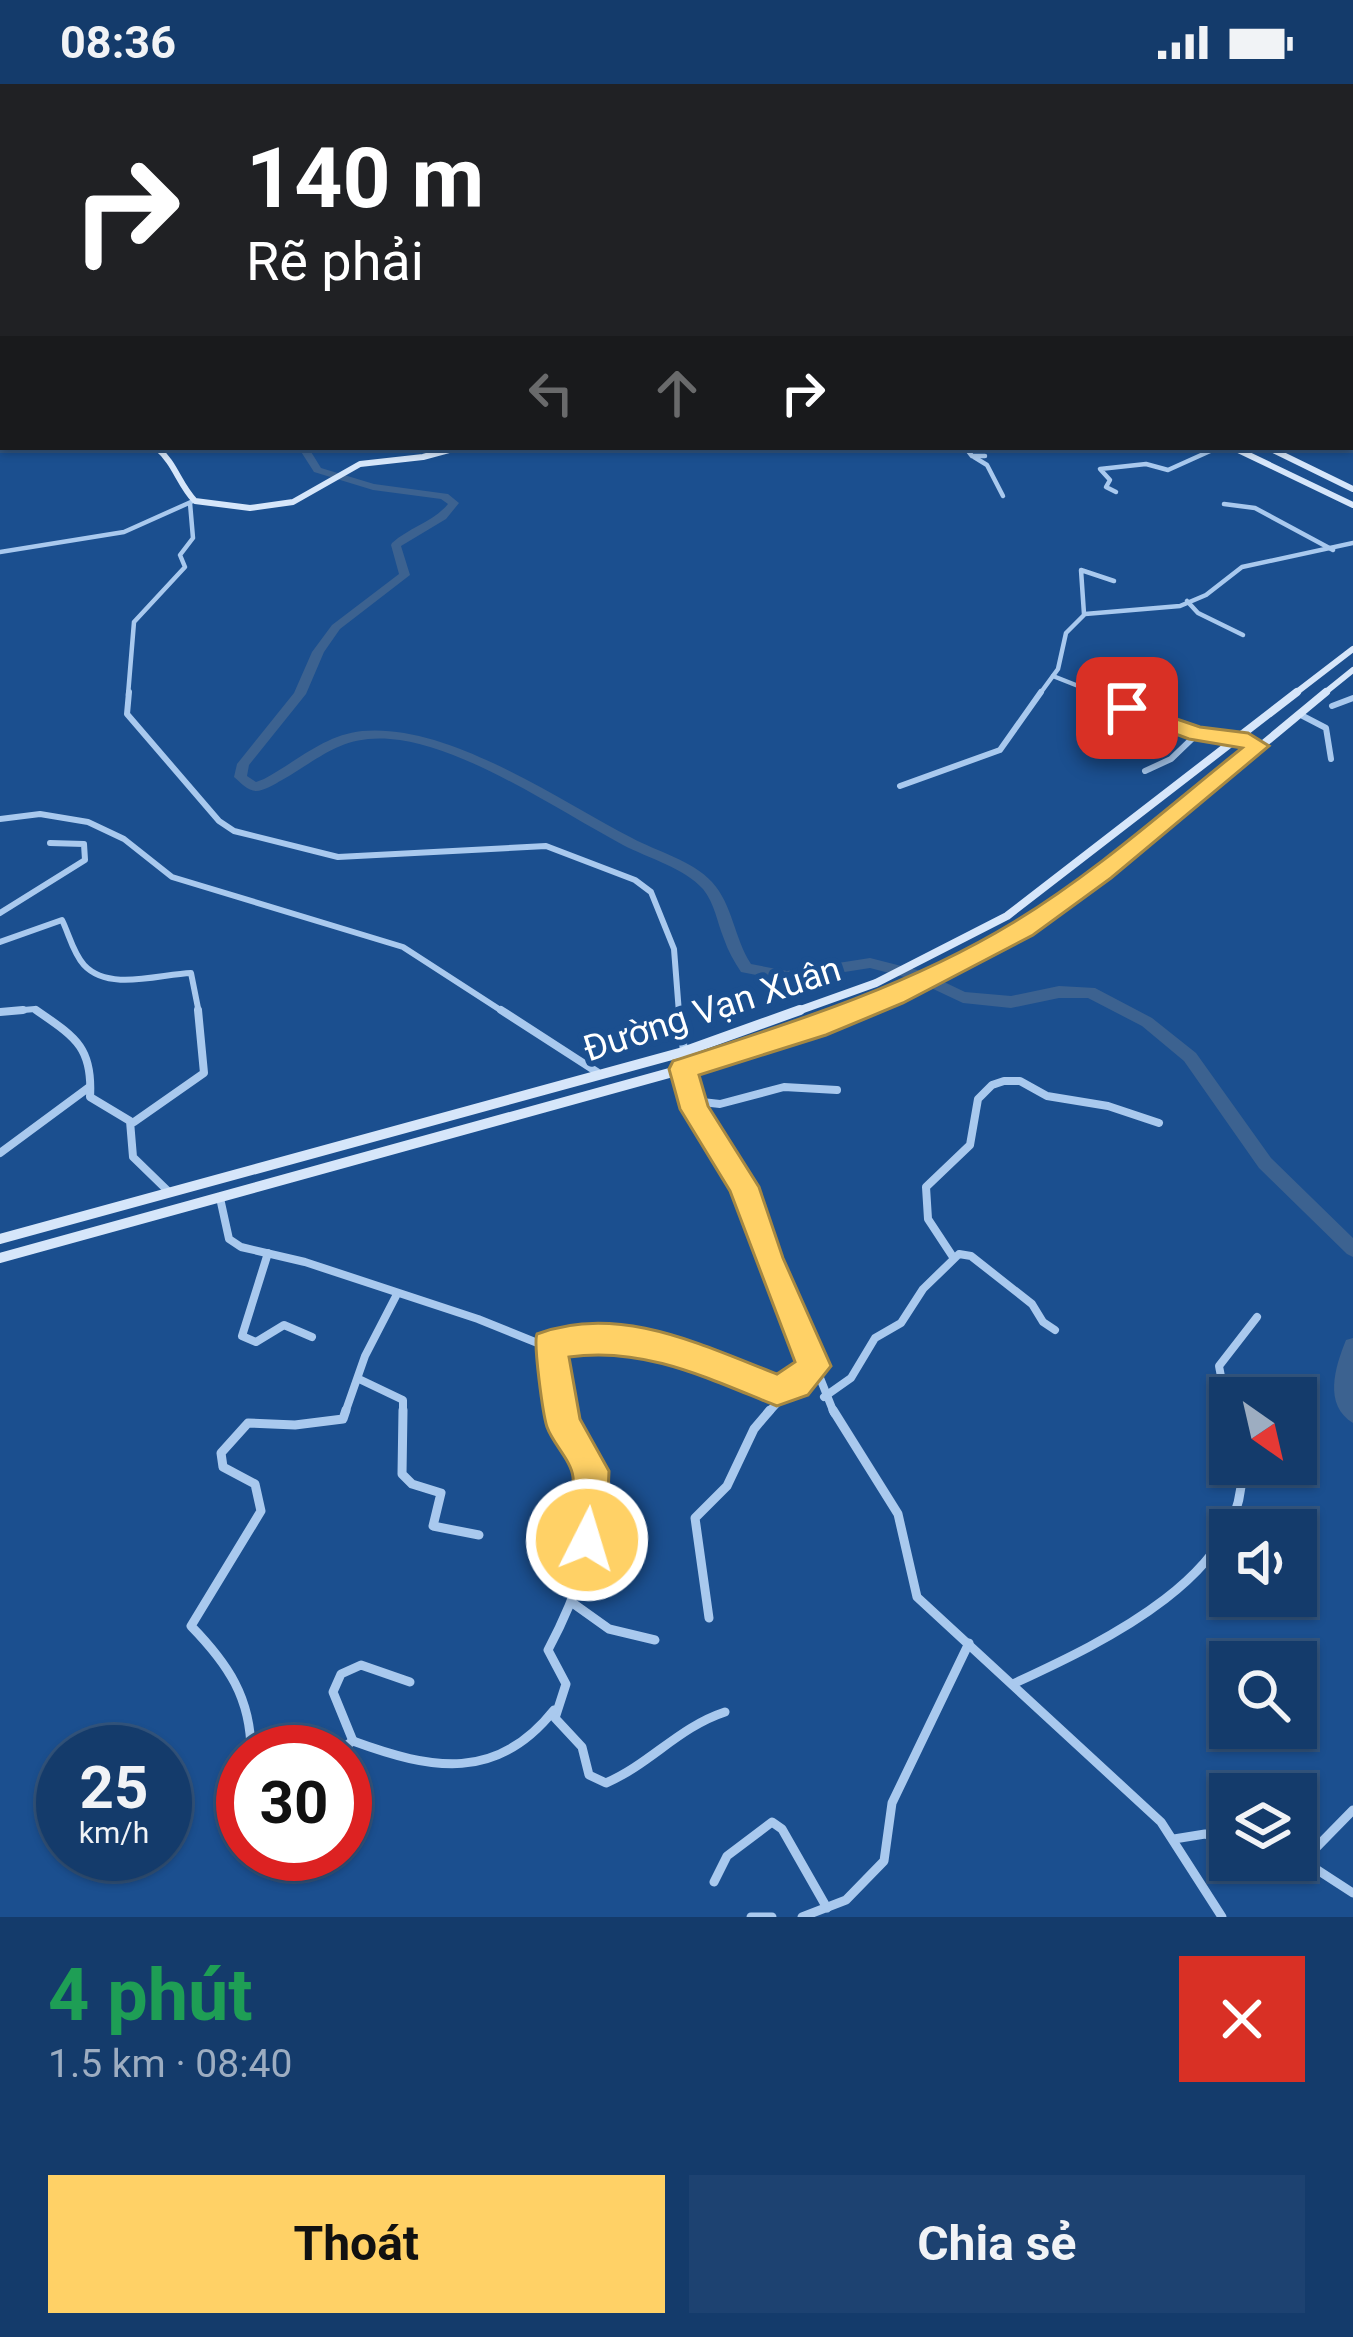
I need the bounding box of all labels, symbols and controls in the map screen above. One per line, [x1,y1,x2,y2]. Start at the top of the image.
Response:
text: 08:36 [60,16,176,69]
text: 140 m [246,129,484,228]
icon: right [48,132,204,288]
text: Rẽ phải [246,230,424,293]
icon: left [518,360,584,426]
icon: ahead [644,360,710,426]
icon: right [770,360,836,426]
pin [1076,657,1178,759]
icon: arrive [1094,675,1160,741]
street label: Đường Vạn Xuân [578,948,846,1070]
north arrow [1209,1377,1317,1485]
map controls [1209,1377,1317,1881]
position arrow [524,1477,650,1603]
button: sound [1209,1509,1317,1617]
button: search [1209,1641,1317,1749]
speed limit sign: 30 [216,1725,372,1881]
text: 25 [80,1752,148,1823]
button: layers [1209,1773,1317,1881]
text: km/h [79,1815,149,1850]
text: 4 phút [48,1953,253,2038]
button: close [1179,1956,1305,2082]
text: 1.5 km · 08:40 [48,2041,292,2087]
button: Thoát [48,2175,665,2313]
button: Chia sẻ [689,2175,1305,2313]

